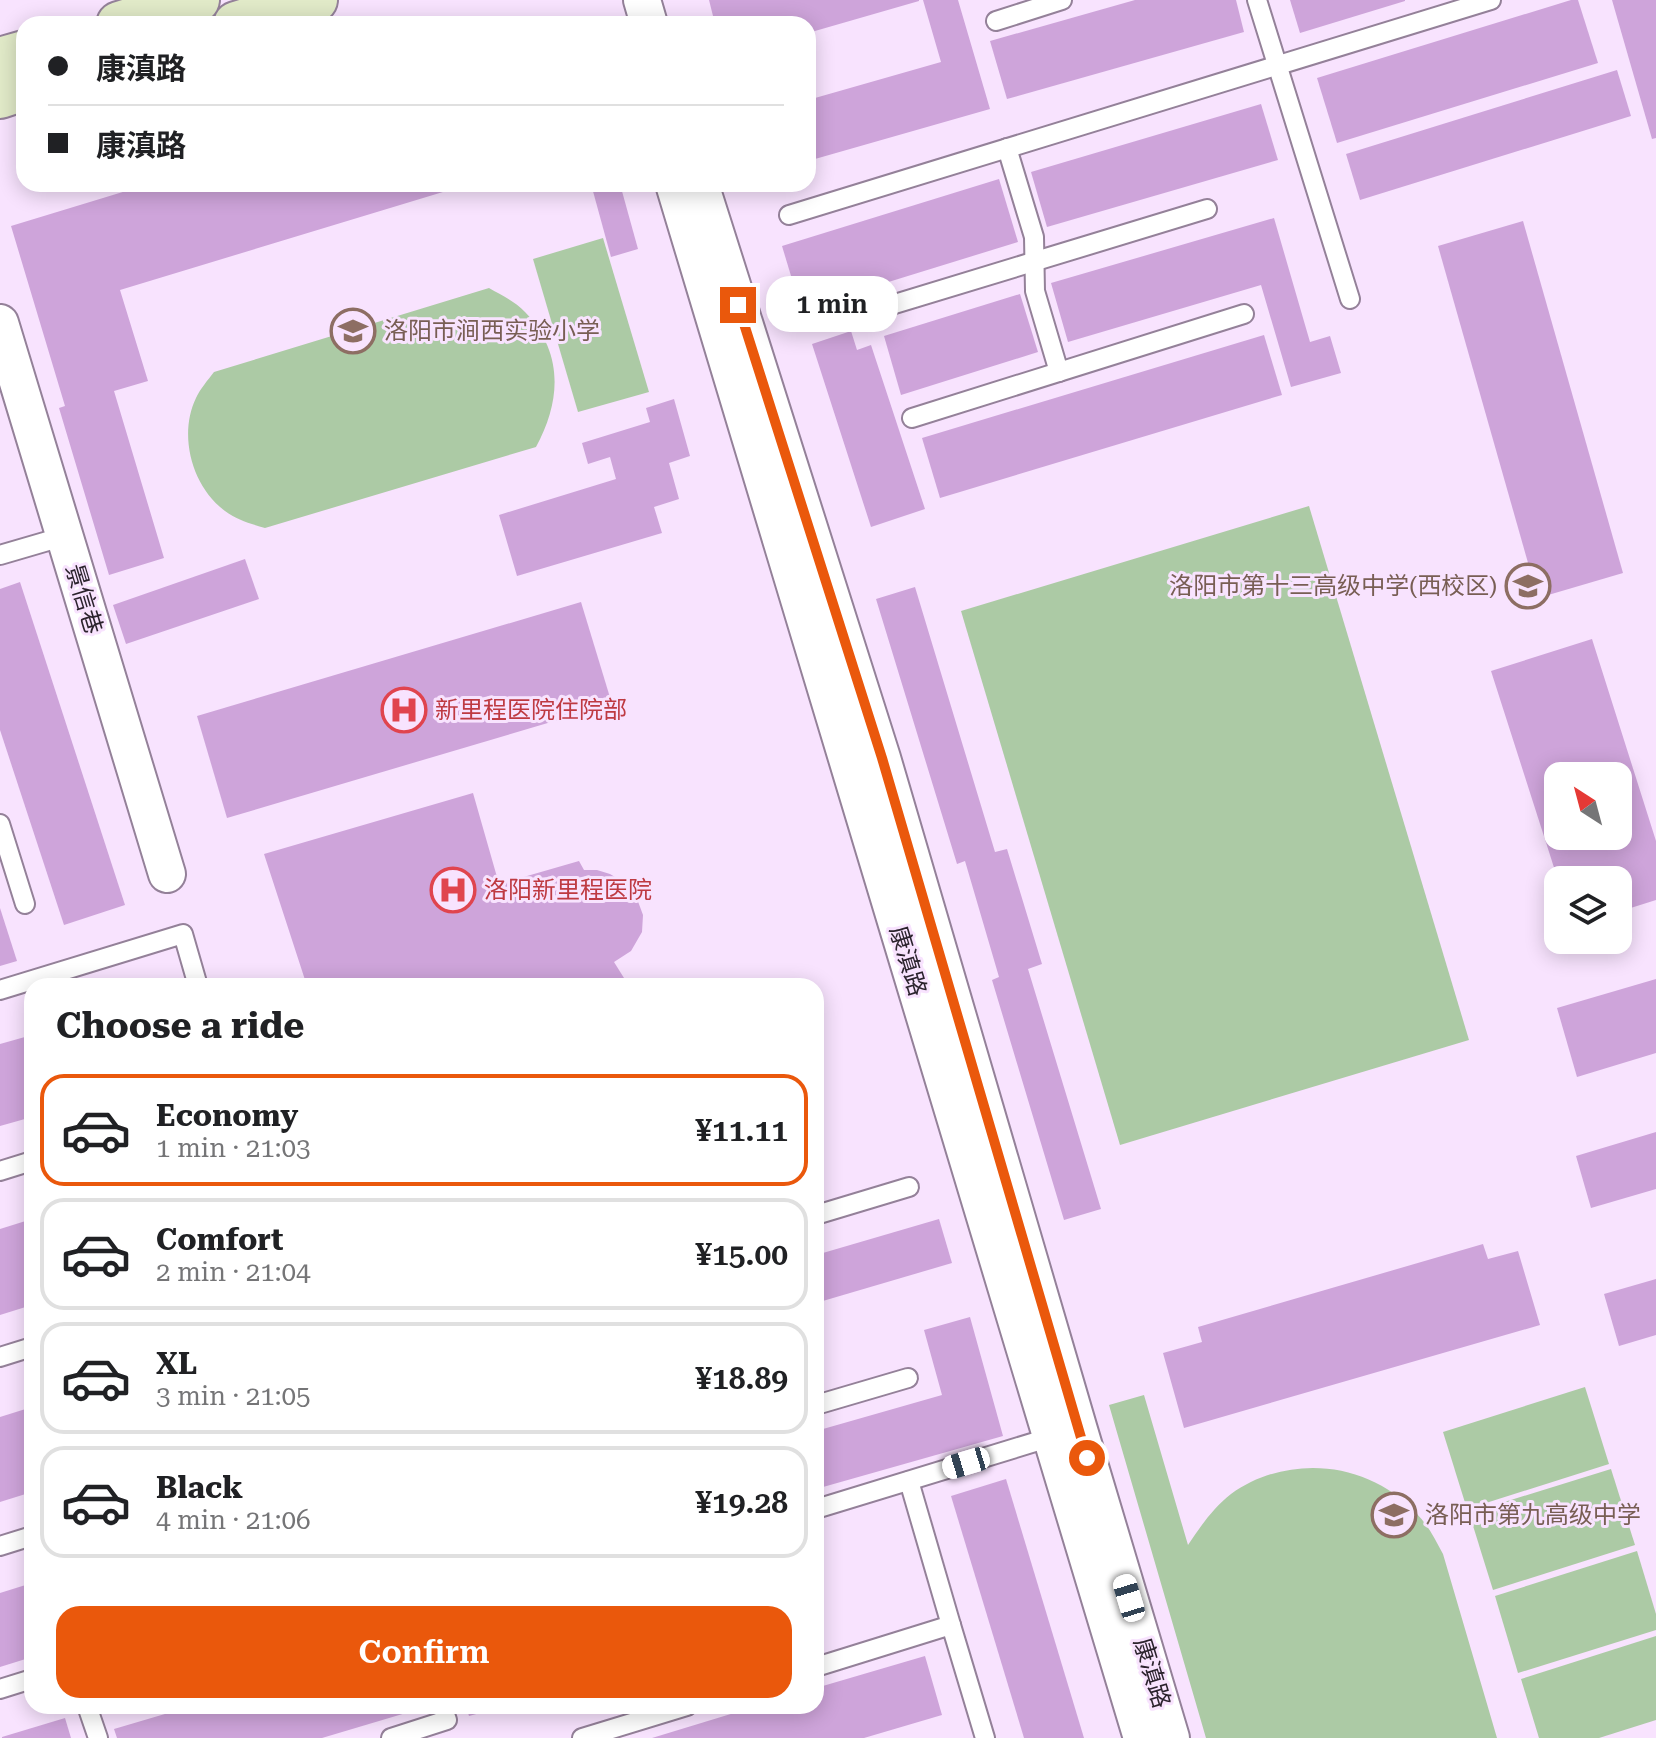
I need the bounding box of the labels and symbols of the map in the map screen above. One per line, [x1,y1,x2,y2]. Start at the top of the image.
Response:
callout: 1 min [766,277,898,333]
route end [720,287,756,323]
school or university icon: 洛阳市涧西实验小学 [329,307,377,355]
place label: 洛阳市涧西实验小学 [384,317,600,345]
street label: 景信巷 [60,560,108,638]
school or university icon: 洛阳市第十三高级中学(西校区) [1504,562,1552,610]
place label: 洛阳市第十三高级中学(西校区) [1169,572,1497,600]
hospital icon: 新里程医院住院部 [380,686,428,734]
place label: 新里程医院住院部 [435,696,627,724]
north arrow [1544,762,1632,850]
hospital icon: 洛阳新里程医院 [429,866,477,914]
place label: 洛阳新里程医院 [484,876,652,904]
street label: 康滇路 [884,922,932,1000]
route start [1069,1440,1105,1476]
car [940,1445,992,1481]
school or university icon: 洛阳市第九高级中学 [1370,1491,1418,1539]
place label: 洛阳市第九高级中学 [1425,1501,1641,1529]
car [1111,1572,1147,1624]
street label: 康滇路 [1128,1634,1176,1712]

